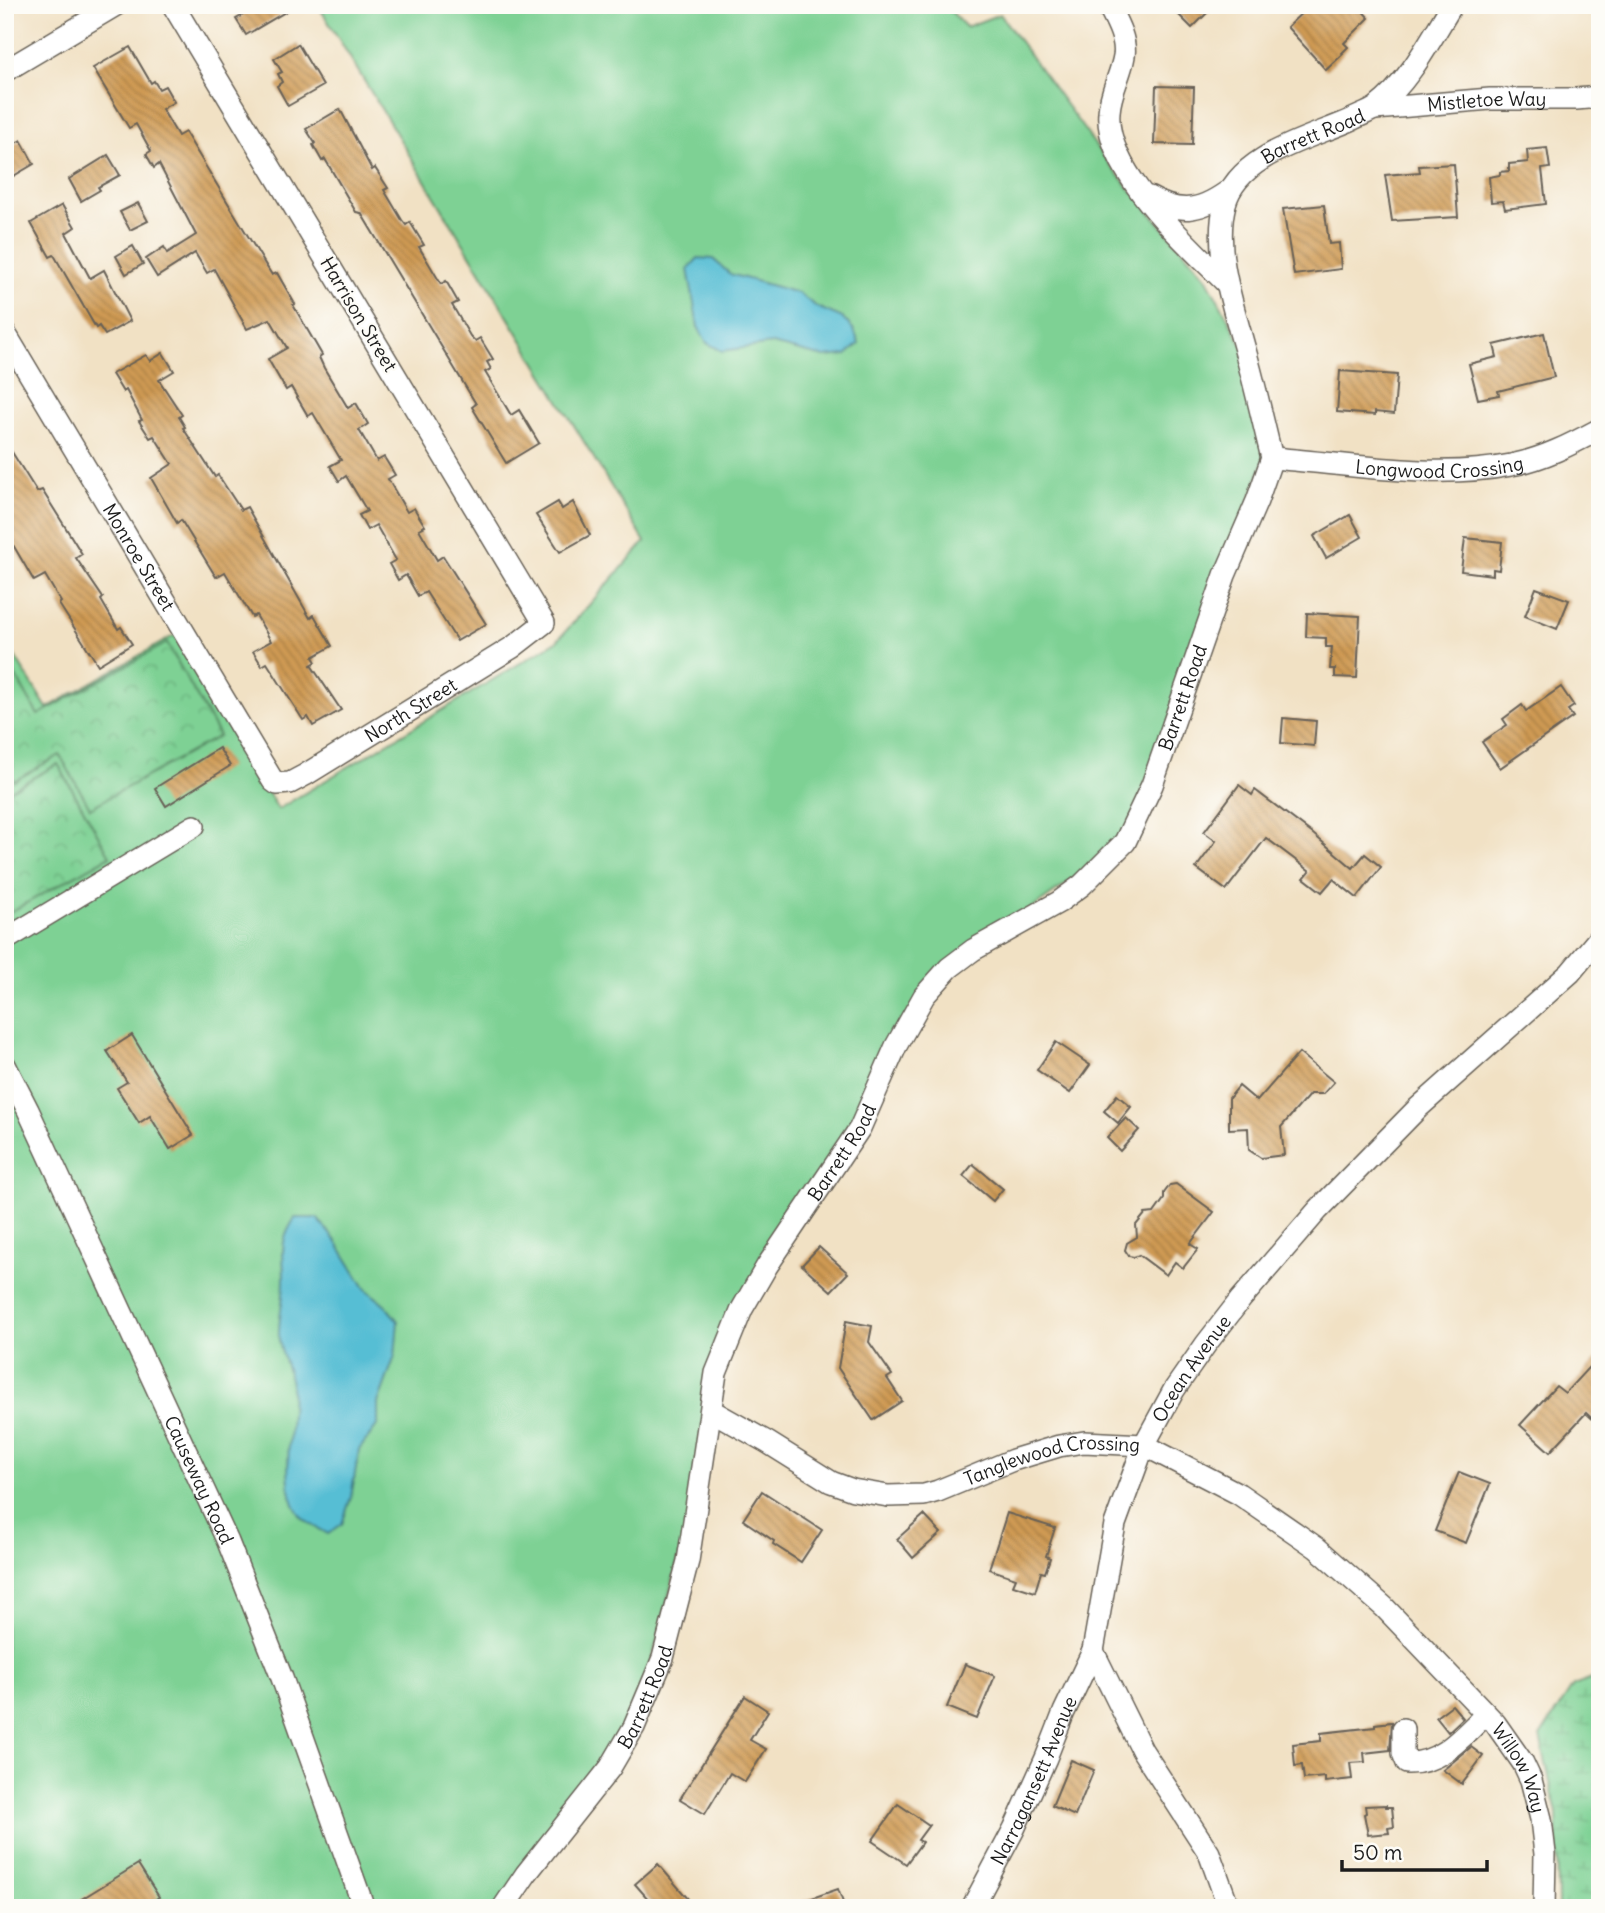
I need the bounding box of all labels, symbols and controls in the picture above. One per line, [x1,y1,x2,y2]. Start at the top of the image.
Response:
street label: Mistletoe Way [1426,87,1546,116]
street label: Barrett Road [1257,103,1369,169]
street label: Harrison Street [315,252,403,376]
street label: Longwood Crossing [1354,451,1526,483]
street label: Monroe Street [98,499,180,615]
street label: Barrett Road [1153,642,1212,754]
street label: North Street [360,673,461,748]
street label: Barrett Road [802,1100,881,1205]
street label: Ocean Avenue [1147,1310,1236,1426]
street label: Causeway Road [159,1412,239,1548]
street label: Tanglewood Crossing [960,1430,1141,1491]
street label: Barrett Road [612,1643,678,1753]
street label: Narragansett Avenue [985,1692,1082,1869]
street label: Willow Way [1487,1718,1551,1815]
scale bar [1342,1829,1488,1873]
text: 50 m [1353,1839,1402,1866]

